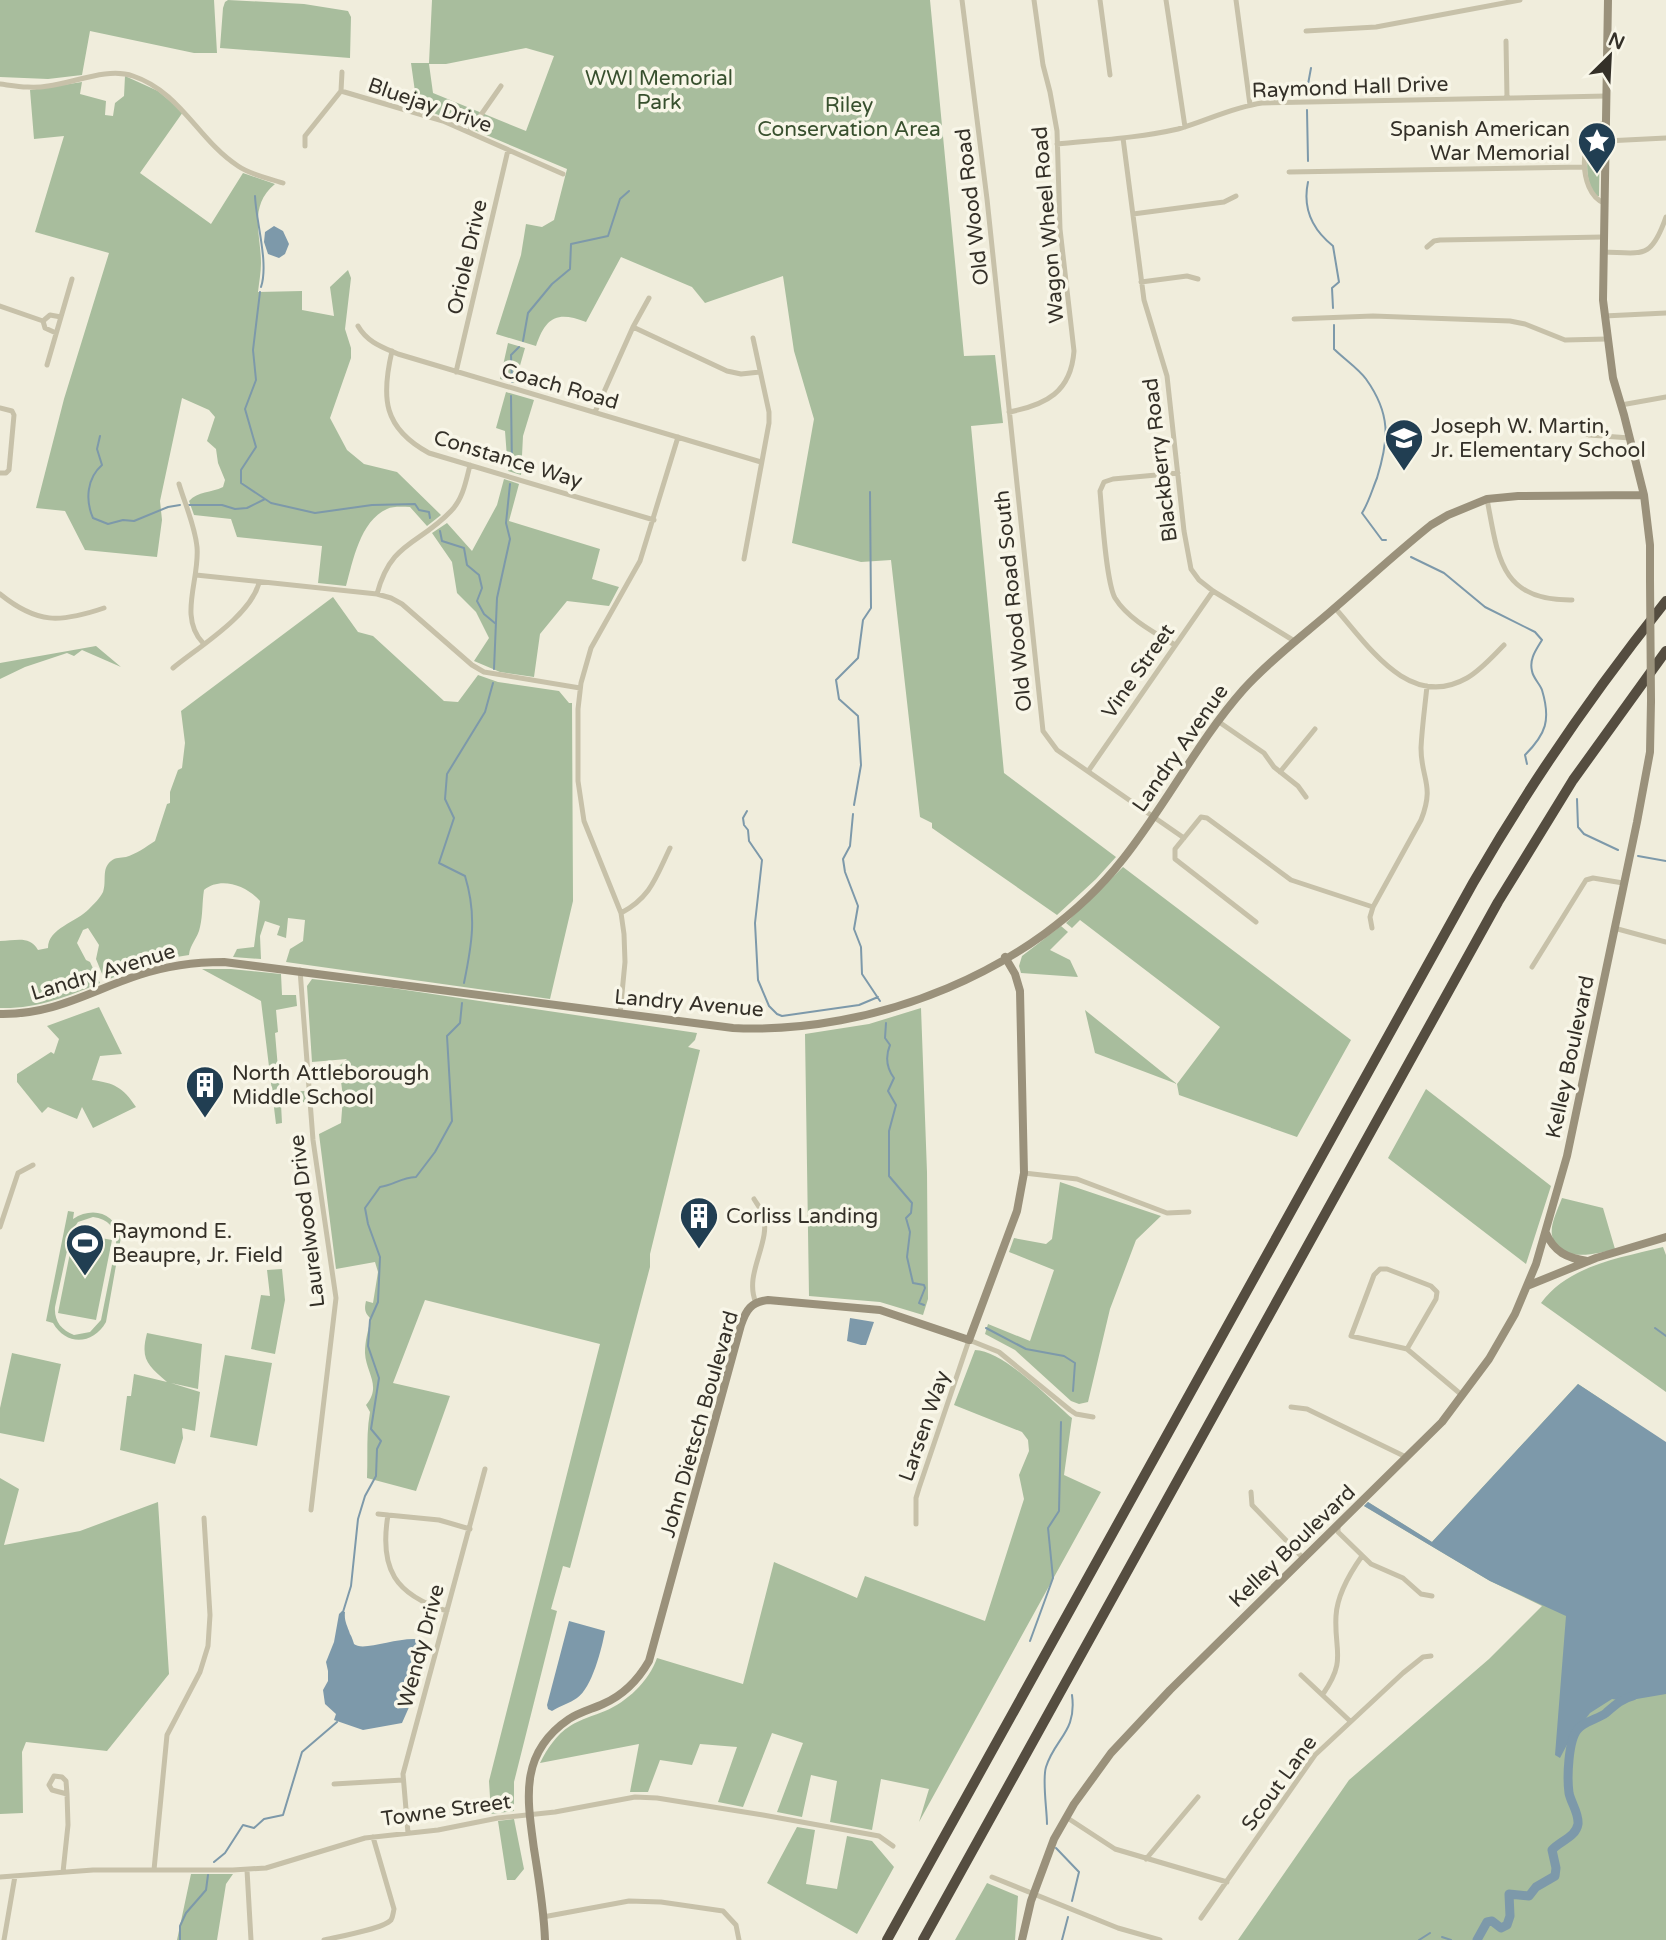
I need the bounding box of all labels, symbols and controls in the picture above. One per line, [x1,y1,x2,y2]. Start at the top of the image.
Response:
north arrow [1575,21,1645,91]
text: N [1605,28,1628,55]
park label: WWI Memorial Park [585,66,733,115]
street label: Raymond Hall Drive [1251,72,1449,103]
street label: Bluejay Drive [364,73,495,138]
park label: Riley Conservation Area [757,93,941,142]
place label: Spanish American War Memorial [1390,117,1570,166]
place icon: Spanish American War Memorial [1576,120,1618,175]
street label: Wagon Wheel Road [1027,125,1070,325]
street label: Old Wood Road [950,127,995,287]
street label: Oriole Drive [442,197,493,317]
street label: Coach Road [498,358,621,415]
street label: Blackberry Road [1138,377,1183,543]
place label: Joseph W. Martin, Jr. Elementary School [1431,414,1646,463]
school or university icon: Joseph W. Martin, Jr. Elementary School [1383,417,1425,472]
street label: Constance Way [430,425,585,494]
street label: Old Wood Road South [989,489,1038,713]
street label: Vine Street [1097,619,1180,723]
street label: Landry Avenue [1127,680,1234,817]
street label: Landry Avenue [28,939,179,1006]
street label: Kelley Boulevard [1541,973,1600,1141]
street label: Landry Avenue [613,985,765,1022]
place label: North Attleborough Middle School [232,1061,429,1110]
building icon: North Attleborough Middle School [184,1064,226,1119]
street label: Laurelwood Drive [284,1133,331,1309]
building icon: Corliss Landing [678,1195,720,1250]
place label: Corliss Landing [726,1204,878,1229]
place label: Raymond E. Beaupre, Jr. Field [112,1219,283,1268]
sports icon: Raymond E. Beaupre, Jr. Field [64,1222,106,1277]
street label: John Dietsch Boulevard [655,1308,744,1540]
street label: Larsen Way [894,1368,955,1485]
street label: Kelley Boulevard [1224,1480,1361,1613]
street label: Wendy Drive [393,1582,450,1711]
street label: Scout Lane [1236,1731,1322,1836]
street label: Towne Street [380,1789,513,1832]

